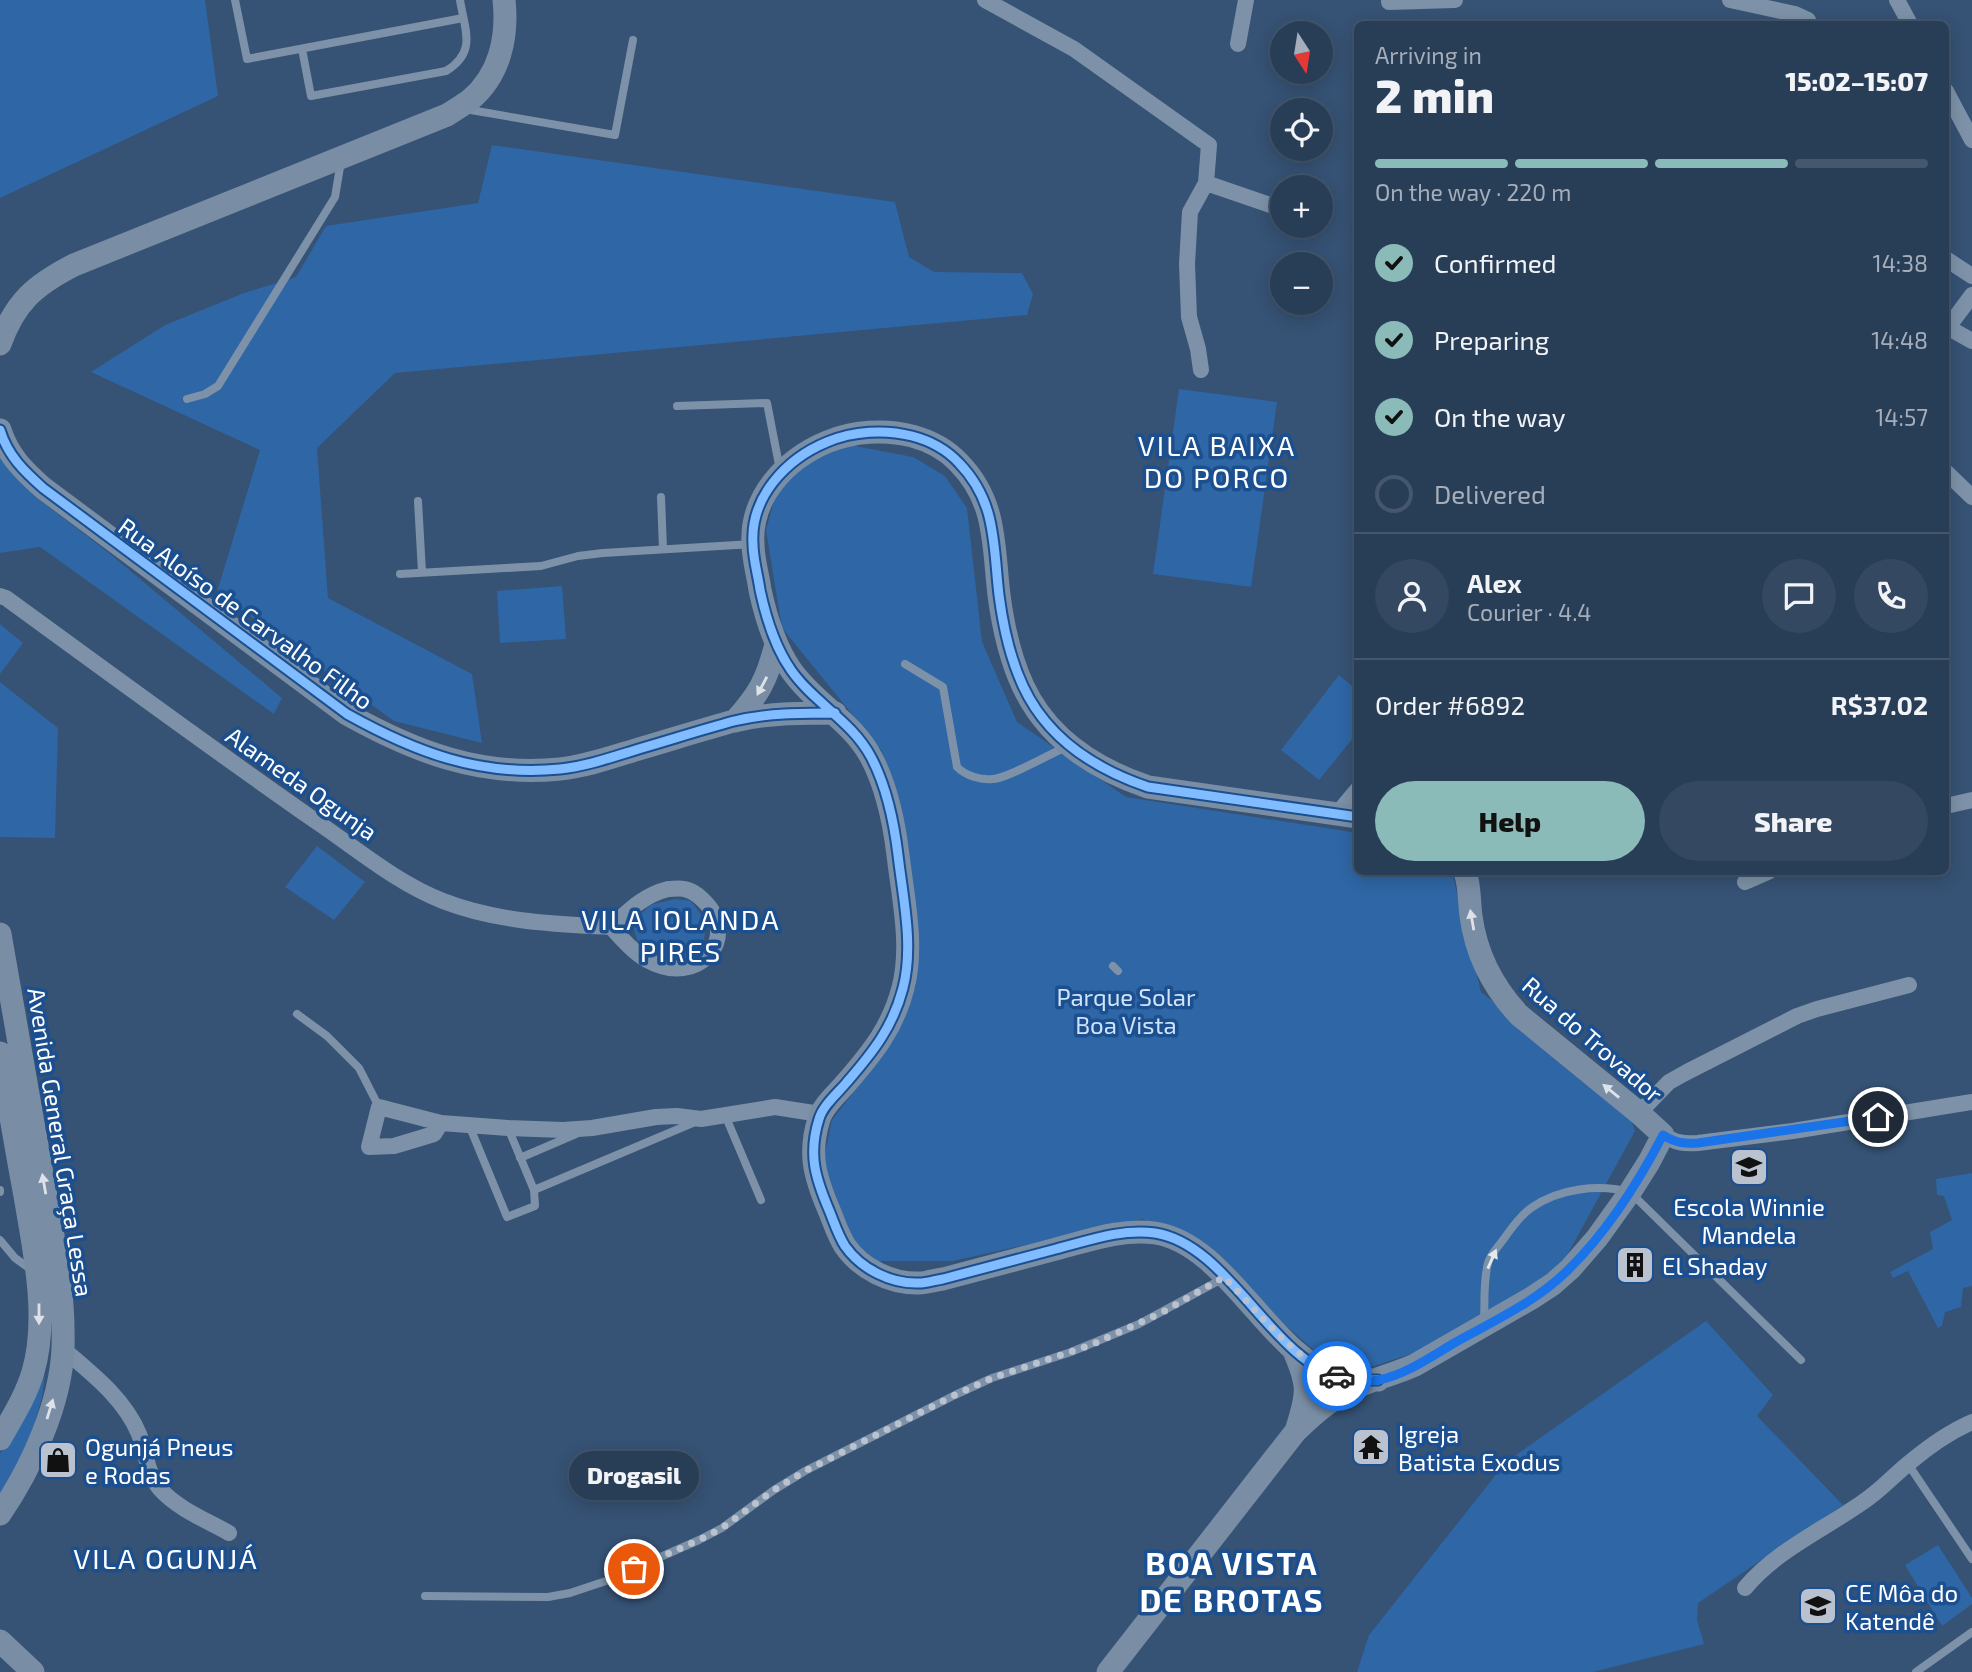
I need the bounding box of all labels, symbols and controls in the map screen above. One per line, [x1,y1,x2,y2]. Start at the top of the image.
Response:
north arrow [1270,21,1334,84]
map controls [1270,21,1333,315]
text: Arriving in [1375,41,1482,69]
text: 15:02–15:07 [1785,65,1928,96]
text: 2 min [1375,67,1494,122]
button: locate [1270,98,1333,161]
button: + [1270,175,1333,238]
text: On the way · 220 m [1375,178,1571,206]
icon: check [1375,244,1413,282]
text: Confirmed [1434,247,1557,278]
text: 14:38 [1873,249,1928,277]
button: − [1270,252,1333,315]
icon: check [1375,321,1413,359]
text: Preparing [1434,324,1549,355]
text: 14:48 [1871,326,1928,354]
icon: check [1375,398,1413,436]
text: On the way [1434,401,1565,432]
text: 14:57 [1875,403,1928,431]
district label: VILA BAIXA DO PORCO [1138,428,1296,494]
text: Delivered [1434,478,1546,509]
street label: Rua Aloíso de Carvalho Filho [113,511,379,715]
button: person [1375,559,1449,633]
button: chat [1762,559,1836,633]
button: phone [1854,559,1928,633]
text: Alex [1467,567,1522,598]
text: Courier · 4.4 [1467,598,1591,626]
one-way arrow [756,676,767,696]
text: Order #6892 [1375,689,1525,720]
text: R$37.02 [1831,689,1928,720]
street label: Alameda Ogunja [221,720,383,846]
button: Help [1375,781,1645,861]
button: Share [1659,781,1928,861]
district label: VILA IOLANDA PIRES [581,902,781,968]
one-way arrow [1467,909,1478,931]
street label: Rua do Trovador [1517,970,1669,1108]
park label: Parque Solar Boa Vista [1056,982,1196,1039]
street label: Avenida General Graça Lessa [21,985,100,1299]
one-way arrow [1603,1084,1620,1099]
pin [1848,1087,1908,1147]
icon: home [1859,1098,1897,1136]
school or university icon: Escola Winnie Mandela [1728,1146,1770,1188]
one-way arrow [38,1173,49,1195]
place label: Escola Winnie Mandela [1673,1192,1825,1249]
building icon: El Shaday [1614,1244,1656,1286]
one-way arrow [1486,1249,1498,1270]
place label: El Shaday [1662,1251,1768,1280]
one-way arrow [33,1303,45,1325]
courier [1302,1341,1372,1411]
icon: car [1318,1357,1356,1395]
one-way arrow [46,1398,56,1419]
place label: Igreja Batista Exodus [1398,1419,1560,1476]
temple icon: Igreja Batista Exodus [1350,1426,1392,1468]
place label: Ogunjá Pneus e Rodas [85,1432,233,1489]
shop icon: Ogunjá Pneus e Rodas [37,1439,79,1481]
callout: Drogasil [569,1450,699,1499]
text: Drogasil [587,1461,681,1489]
pin [604,1539,664,1599]
district label: VILA OGUNJÁ [73,1541,259,1575]
district label: BOA VISTA DE BROTAS [1139,1543,1325,1618]
icon: bag [615,1550,653,1588]
place label: CE Môa do Katendê [1845,1578,1958,1635]
school or university icon: CE Môa do Katendê [1797,1585,1839,1627]

